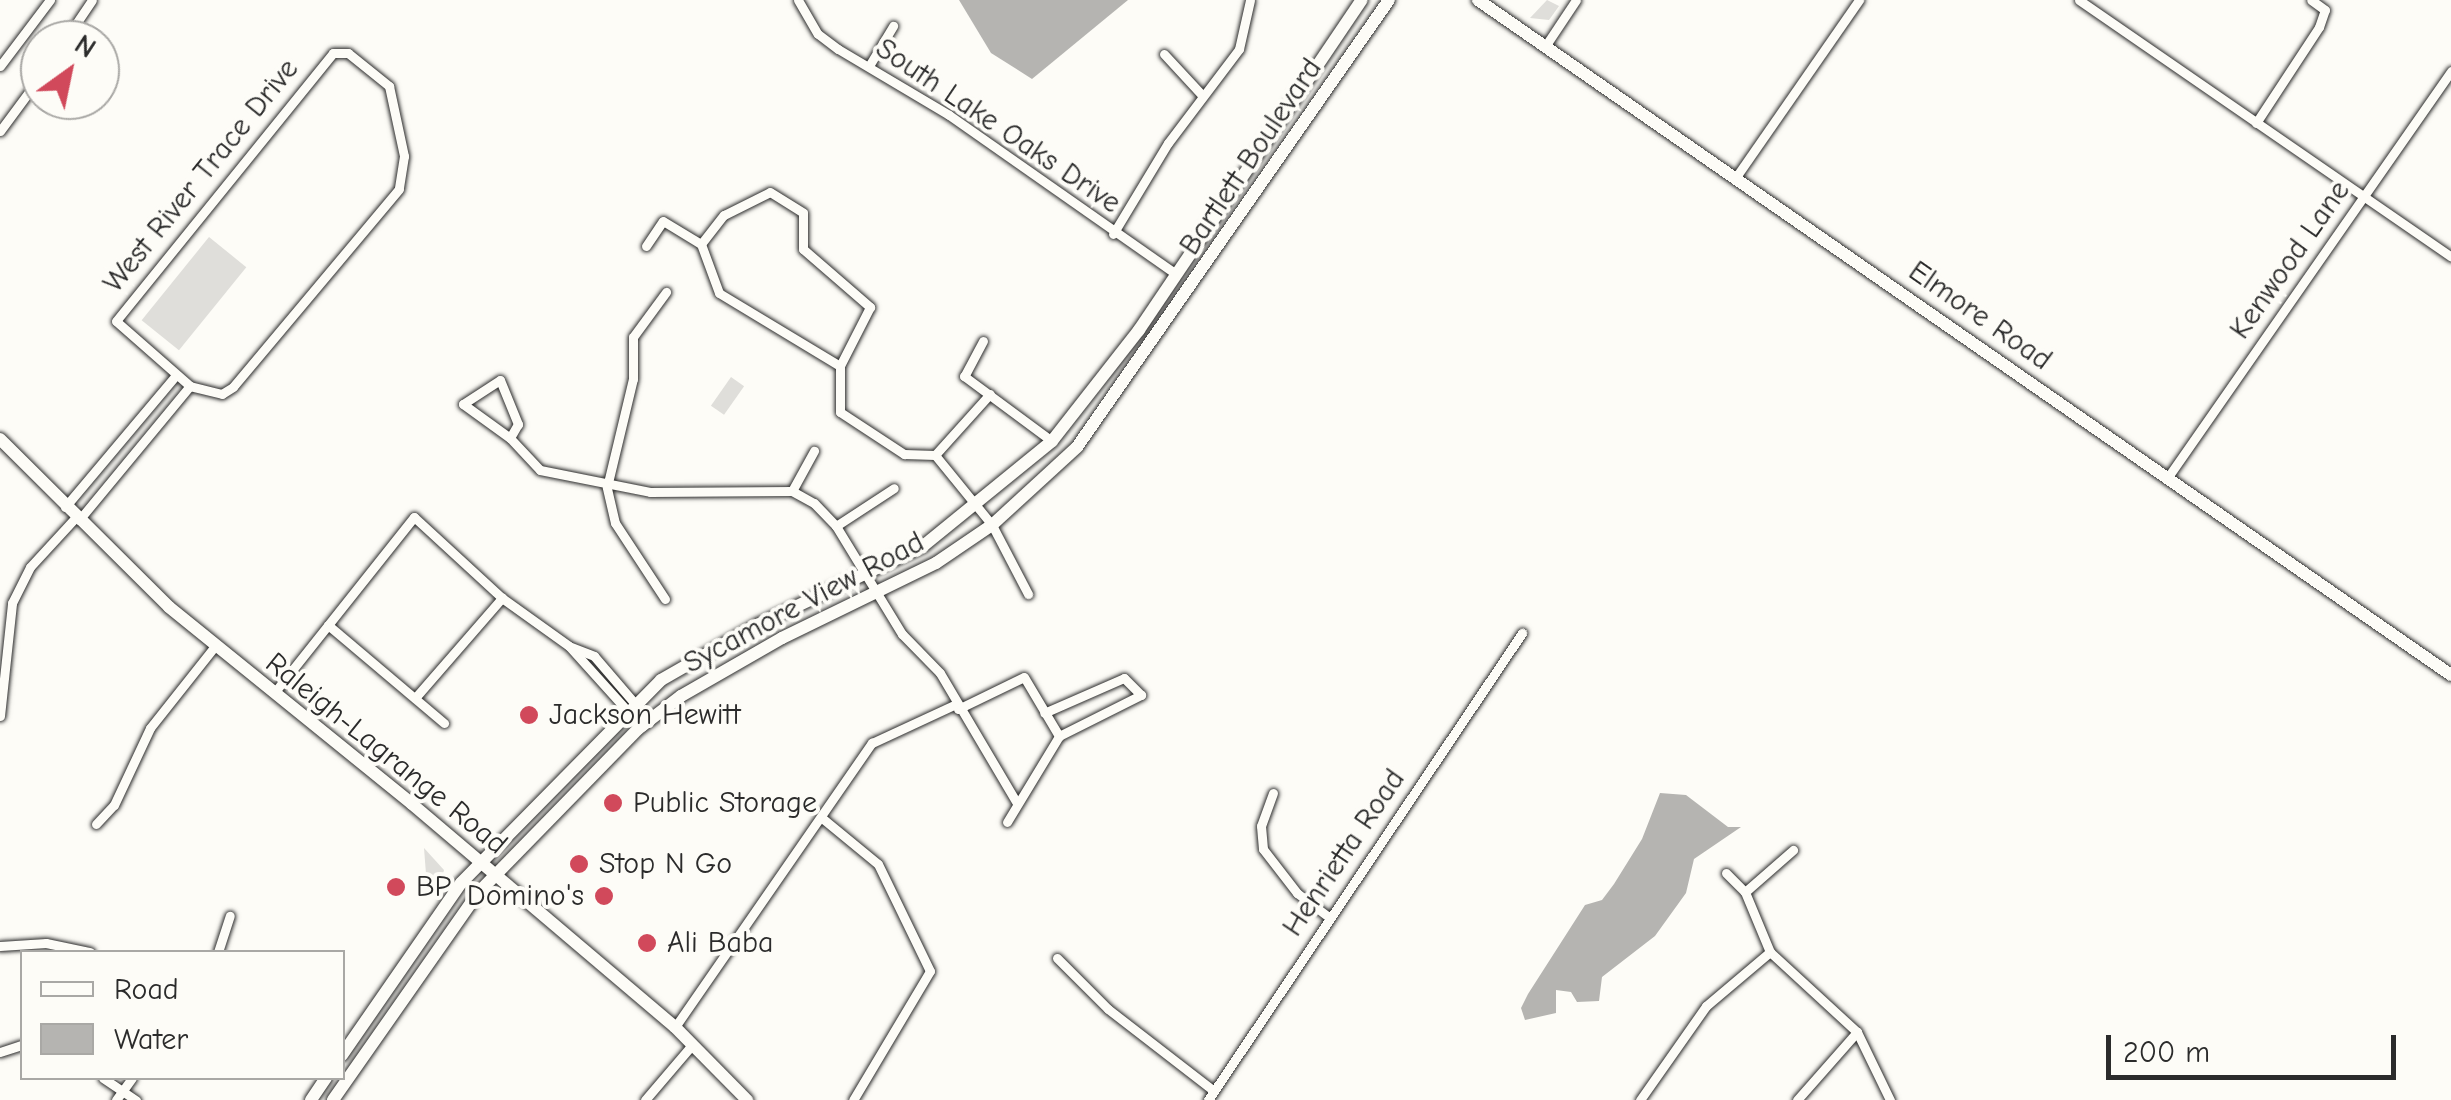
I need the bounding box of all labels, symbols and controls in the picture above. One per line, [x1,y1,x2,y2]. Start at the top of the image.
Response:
north arrow [20,20,120,120]
text: N [69,28,102,65]
street label: South Lake Oaks Drive [869,31,1127,221]
street label: West River Trace Drive [96,52,306,300]
street label: Bartlett Boulevard [1172,52,1330,262]
street label: Kenwood Lane [2222,174,2358,346]
street label: Elmore Road [1901,254,2059,378]
street label: Sycamore View Road [678,524,930,682]
street label: Raleigh-Lagrange Road [258,645,514,863]
place label: Jackson Hewitt [549,697,741,733]
marker: Jackson Hewitt [518,704,540,726]
street label: Henrietta Road [1275,763,1413,943]
place label: Public Storage [633,785,817,821]
marker: Public Storage [602,792,624,814]
place label: Stop N Go [599,846,732,882]
marker: Stop N Go [568,853,590,875]
place label: BP [416,869,451,905]
marker: BP [385,876,407,898]
place label: Domino's [467,878,584,914]
marker: Domino's [593,885,615,907]
place label: Ali Baba [667,925,773,961]
marker: Ali Baba [636,932,658,954]
legend [20,950,345,1080]
text: Road [114,972,179,1007]
scale bar [2111,1015,2401,1077]
text: Water [114,1022,188,1057]
text: 200 m [2123,1035,2210,1070]

